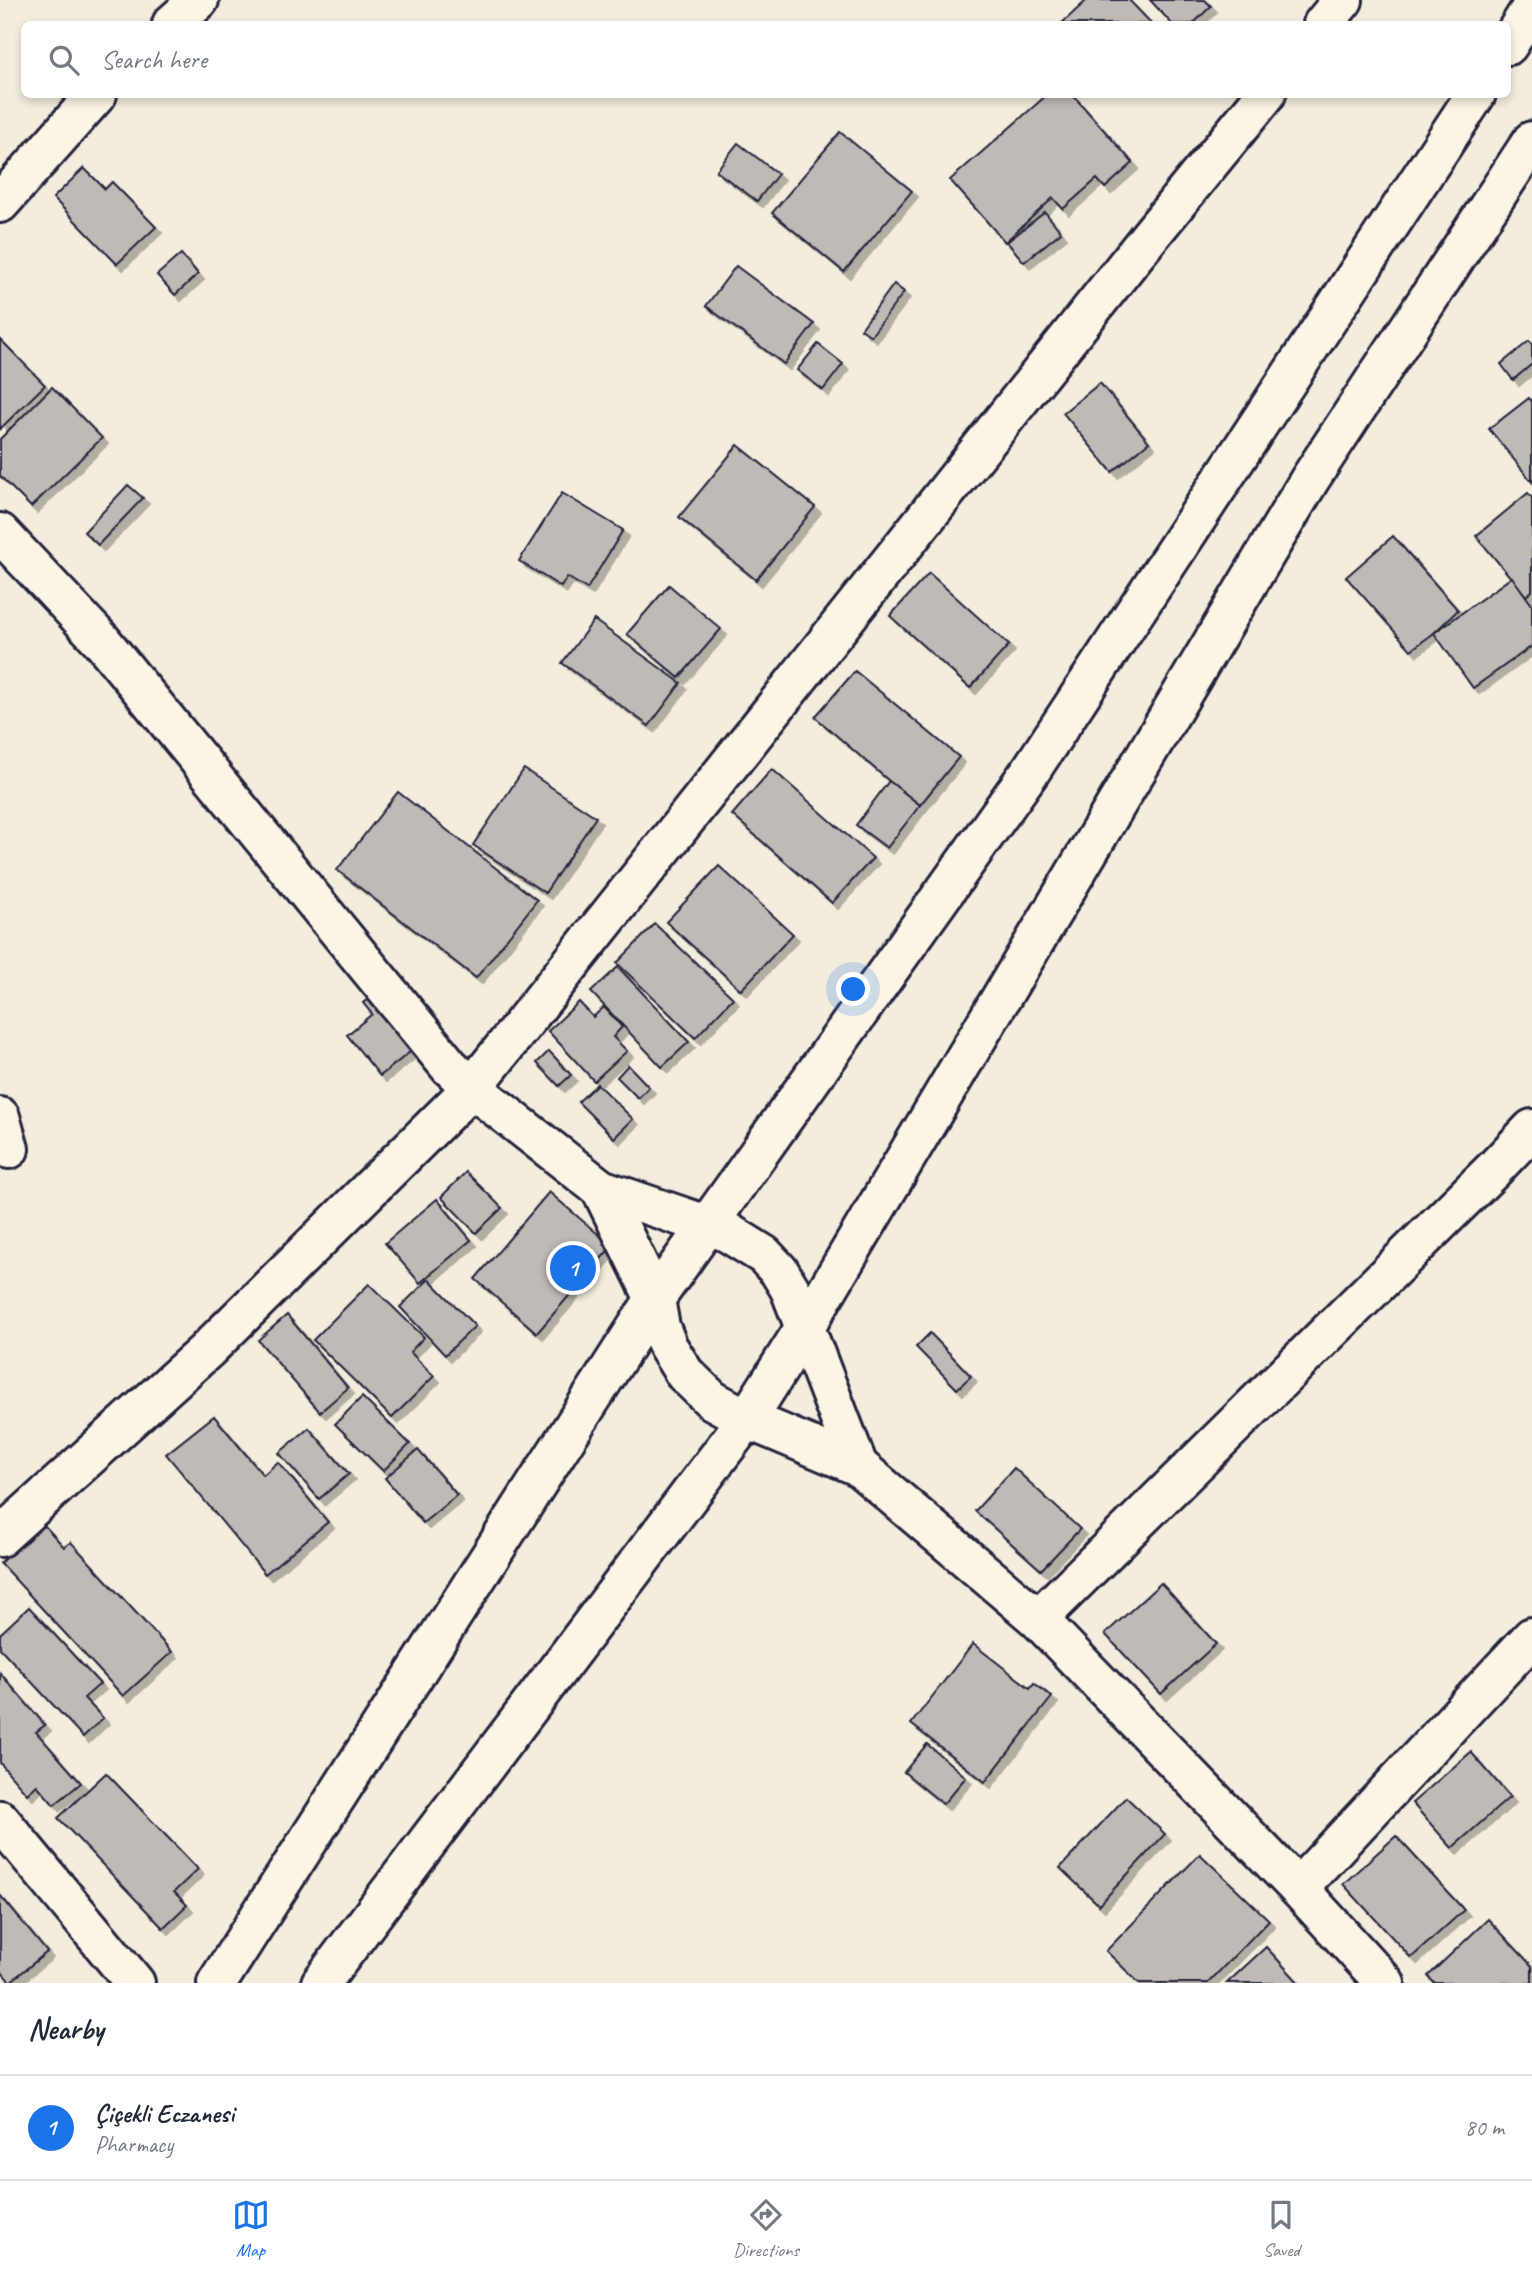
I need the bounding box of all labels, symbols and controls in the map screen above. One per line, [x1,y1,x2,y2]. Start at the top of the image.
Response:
search box [21,21,1511,98]
icon: search [45,41,83,79]
text: Search here [101,43,207,76]
your location [836,972,870,1006]
pin: 1 [550,1242,596,1294]
text: Nearby [28,2010,104,2048]
text: Çiçekli Eczanesi [95,2097,234,2130]
text: 1 [46,2113,56,2142]
text: 80 m [1465,2113,1504,2142]
text: Pharmacy [95,2130,173,2159]
tab: Map [232,2196,270,2262]
tab: Directions [733,2196,799,2262]
tab: Saved [1262,2196,1300,2262]

